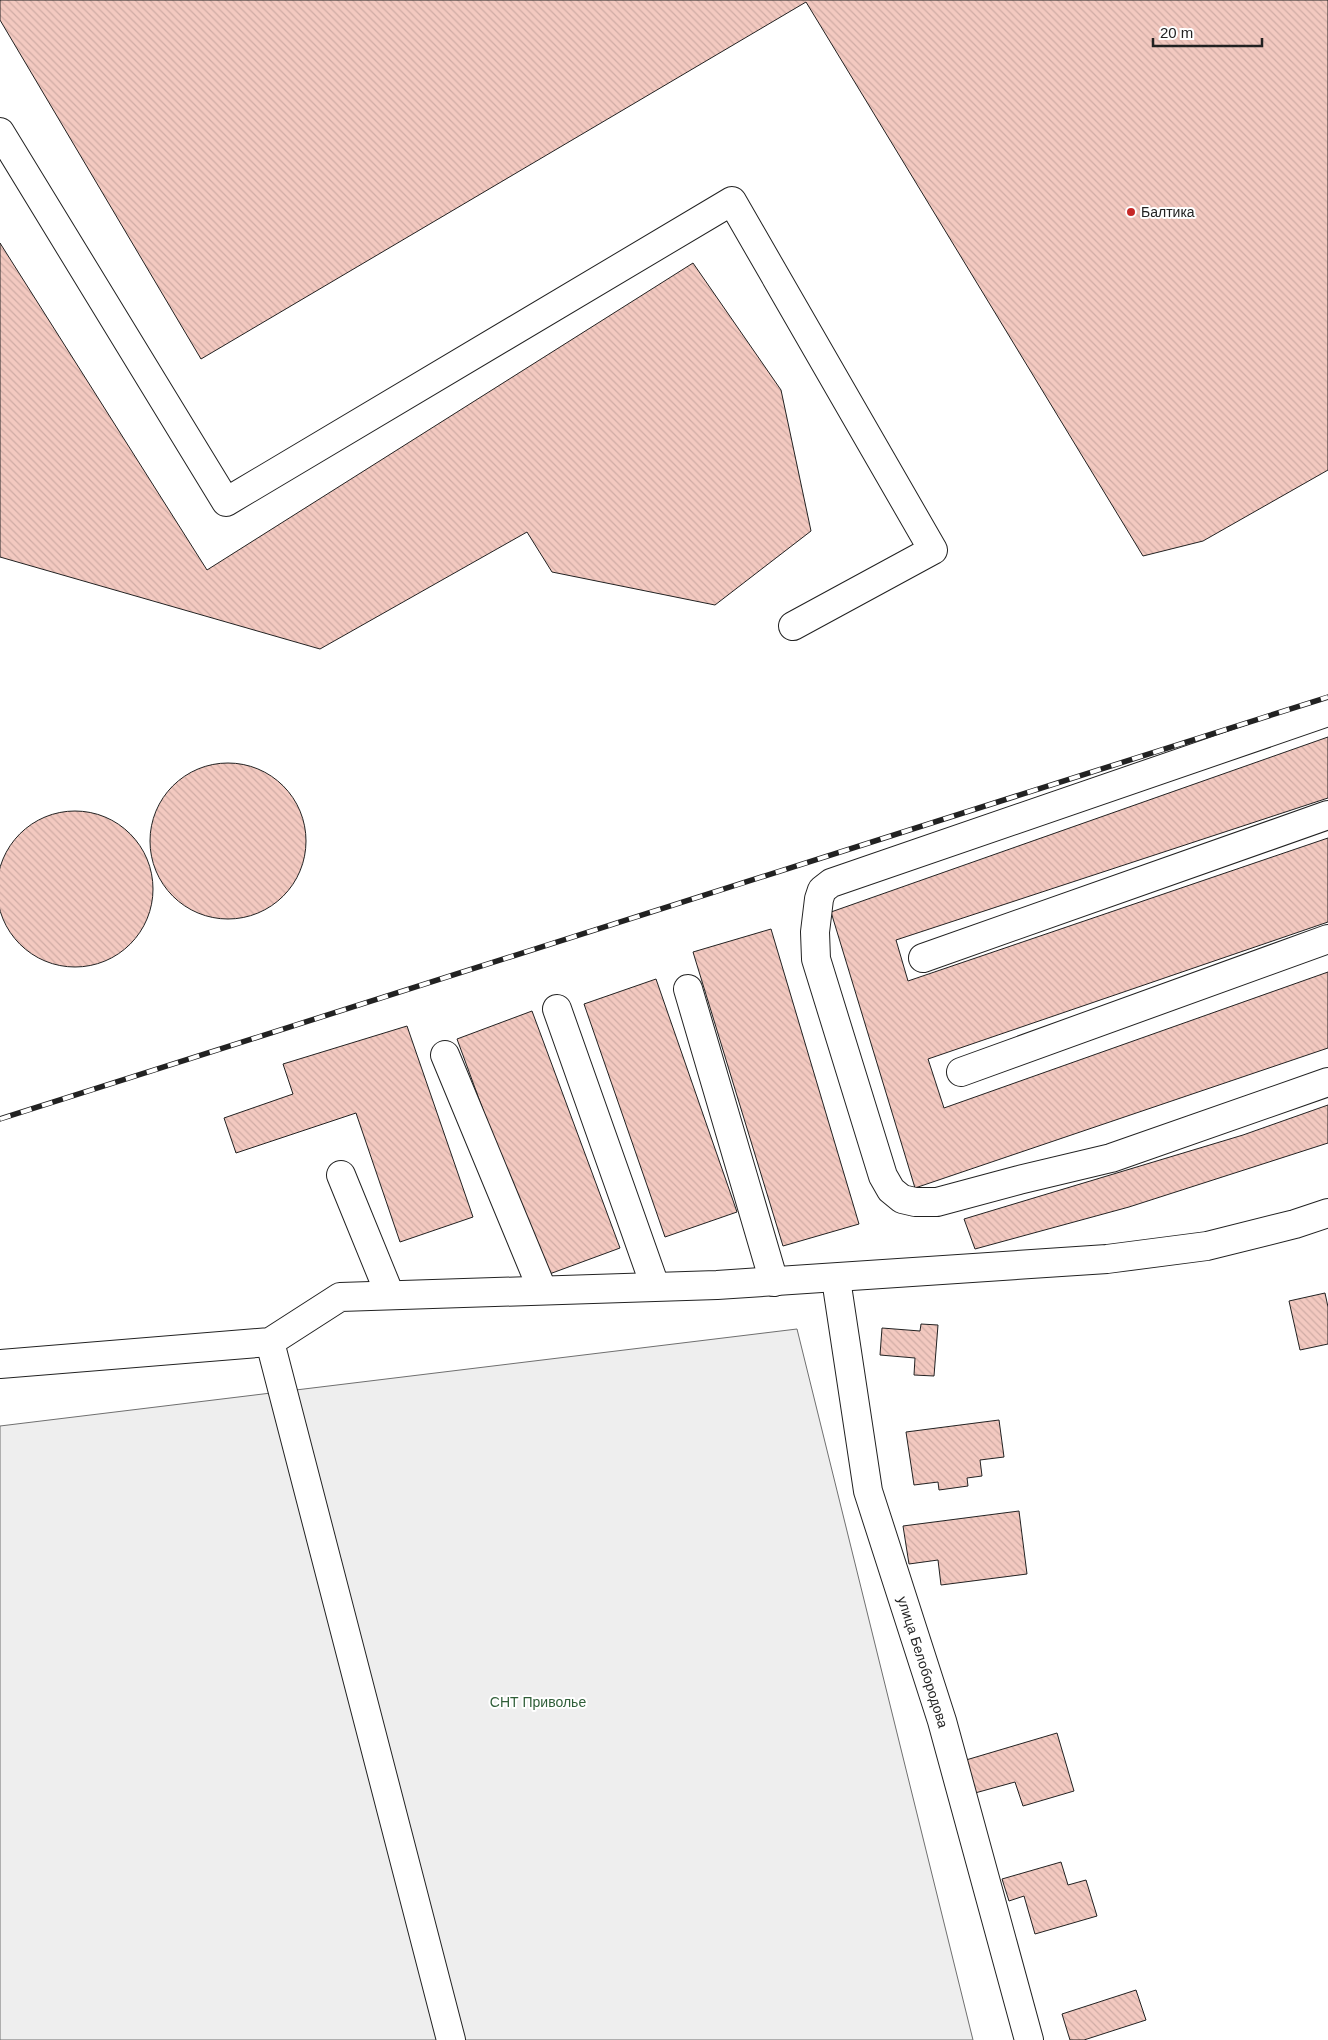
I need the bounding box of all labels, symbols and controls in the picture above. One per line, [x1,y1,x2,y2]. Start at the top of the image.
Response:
scale bar [1153,15,1262,47]
text: 20 m [1160,24,1193,41]
place label: Балтика [1141,204,1195,220]
marker: Балтика [1125,206,1137,218]
street label: улица Белобородова [894,1594,952,1730]
park label: СНТ Приволье [490,1694,586,1710]

